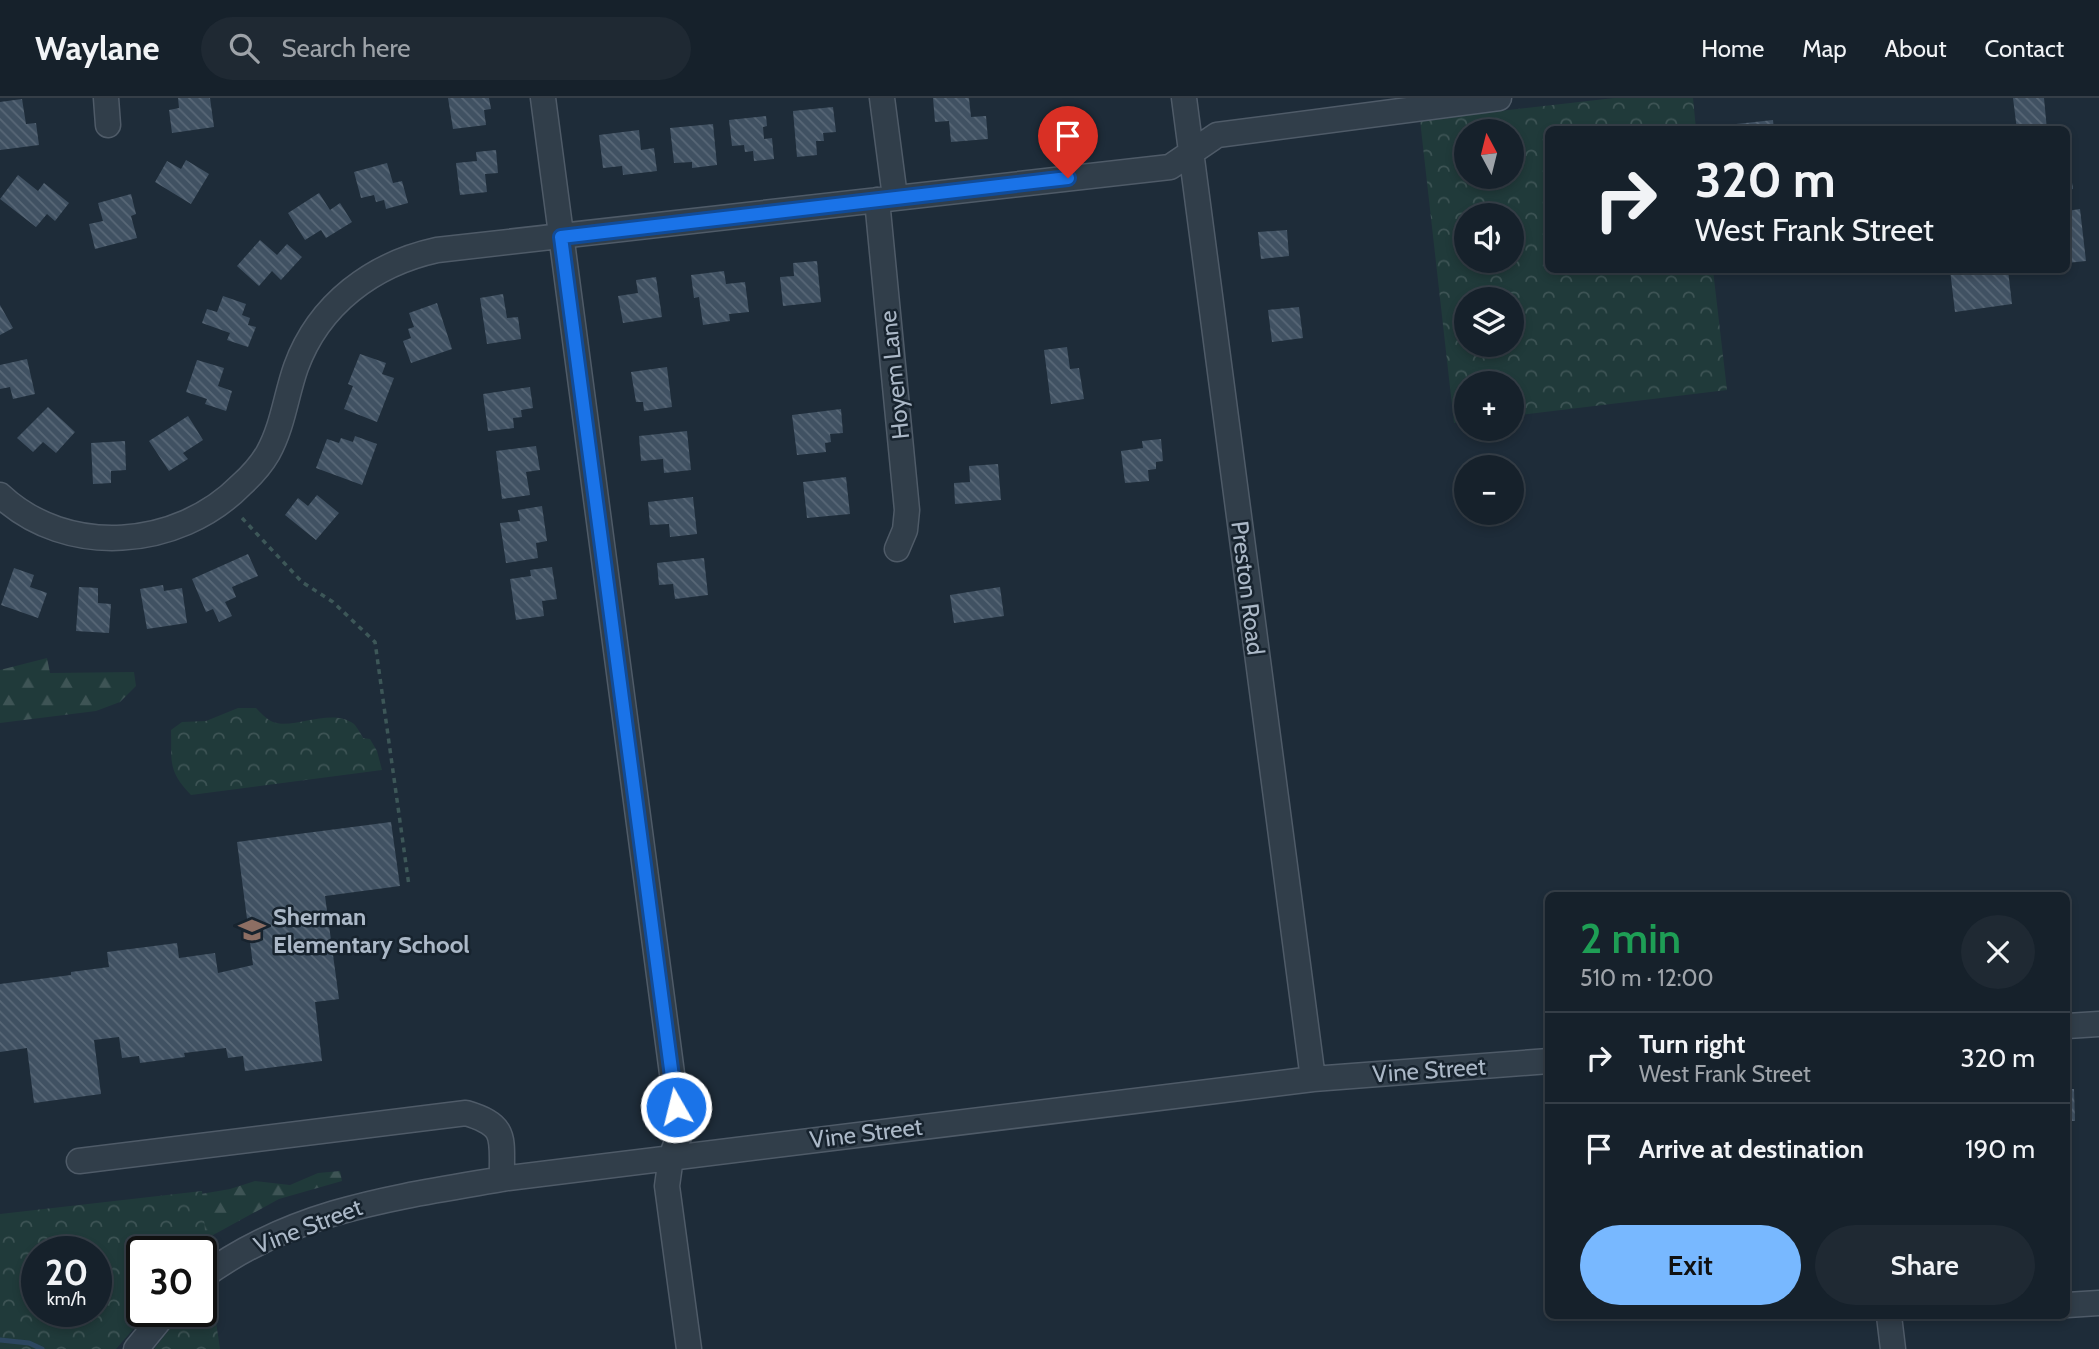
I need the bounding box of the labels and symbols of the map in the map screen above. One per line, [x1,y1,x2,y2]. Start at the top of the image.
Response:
pin [1038,106,1098,178]
north arrow [1454,119,1524,189]
street label: Hoyem Lane [873,309,915,441]
street label: Preston Road [1225,519,1271,657]
place label: Sherman Elementary School [273,902,470,959]
school or university icon: Sherman Elementary School [237,915,267,945]
street label: Vine Street [1371,1052,1487,1088]
position arrow [639,1070,713,1144]
street label: Vine Street [808,1112,924,1154]
street label: Vine Street [250,1192,366,1260]
speed limit sign: 30 [126,1236,217,1327]

